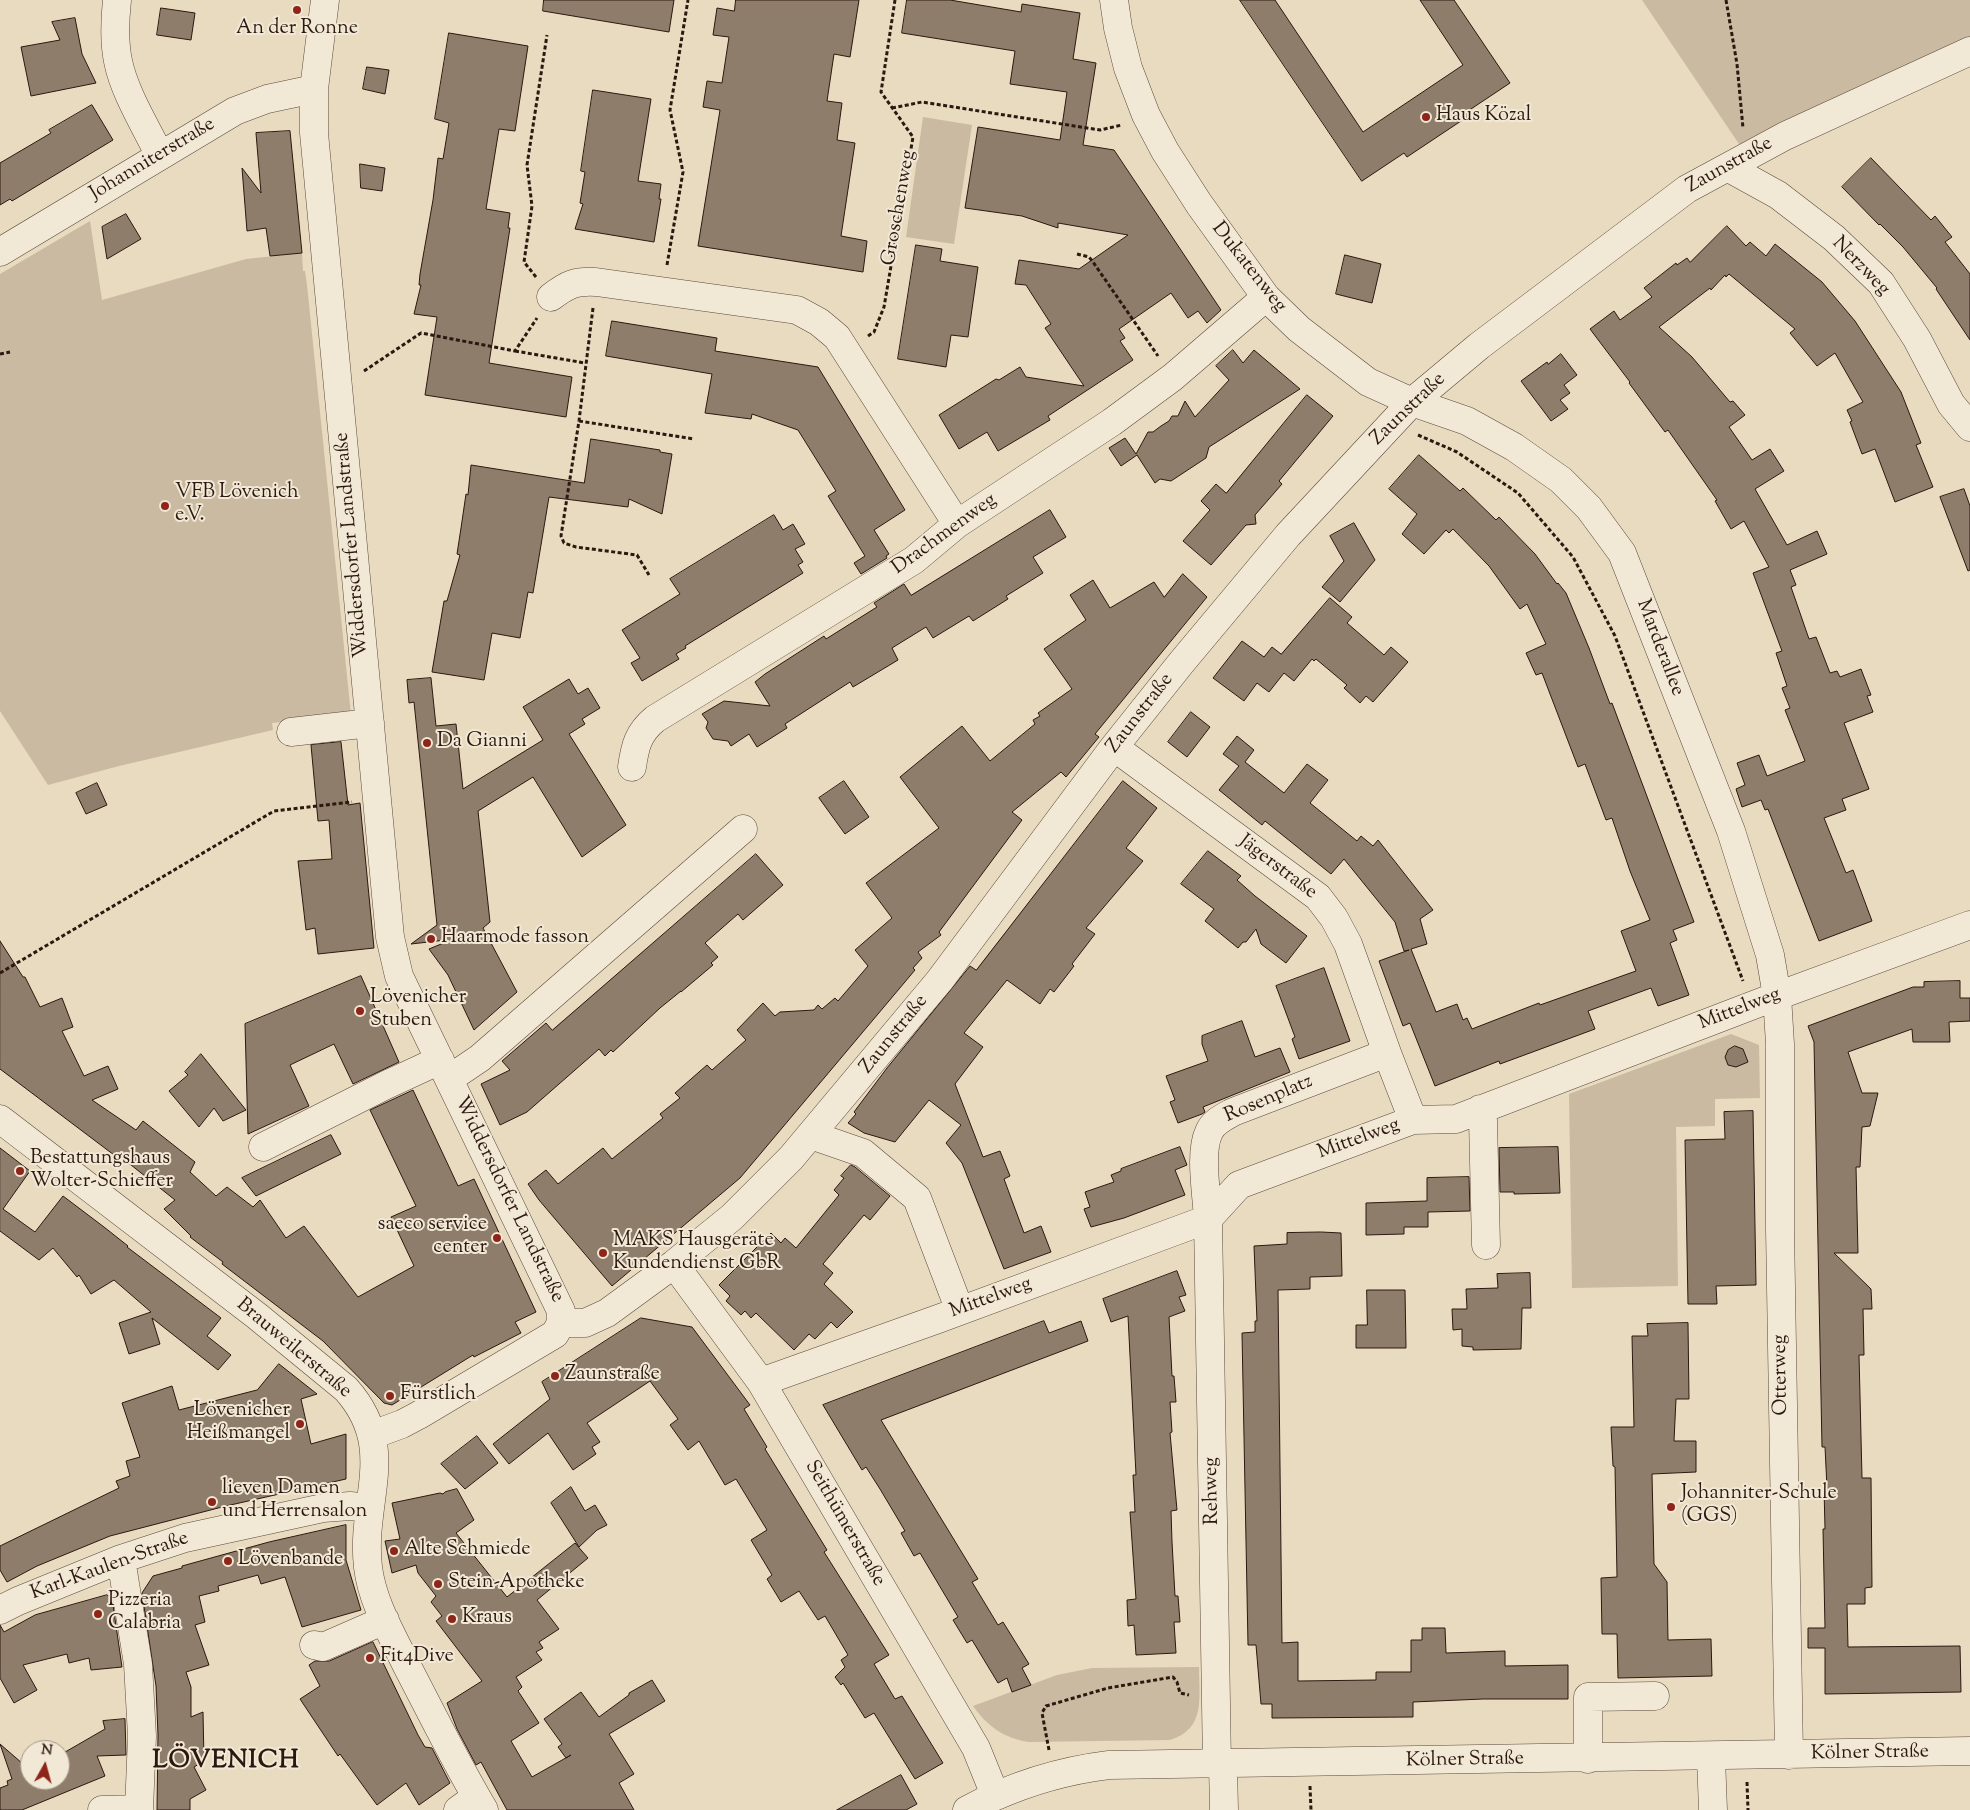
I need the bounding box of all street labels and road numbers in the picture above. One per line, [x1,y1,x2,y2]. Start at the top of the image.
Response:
street label: Johanniterstraße [86,113,220,207]
street label: Zaunstraße [1683,133,1777,199]
street label: Groschenweg [878,148,922,268]
street label: Dukatenweg [1205,218,1291,318]
street label: Nerzweg [1826,232,1894,302]
street label: Zaunstraße [1367,368,1451,452]
street label: Widdersdorfer Landstraße [331,431,375,659]
street label: Drachmenweg [888,489,1002,581]
street label: Marderallee [1630,596,1688,700]
street label: Zaunstraße [1102,669,1180,759]
street label: Jägerstraße [1233,831,1321,905]
street label: Mittelweg [1696,983,1784,1037]
street label: Zaunstraße [856,991,934,1079]
street label: Rosenplatz [1221,1071,1317,1129]
street label: Widdersdorfer Landstraße [448,1093,568,1307]
street label: Mittelweg [1315,1114,1403,1166]
street label: Mittelweg [947,1273,1035,1325]
street label: Brauweilerstraße [230,1294,356,1404]
street label: Otterweg [1769,1334,1795,1416]
street label: Seithümerstraße [798,1457,890,1591]
street label: Rehweg [1200,1457,1226,1525]
street label: Karl-Kaulen-Straße [28,1527,192,1607]
street label: Kölner Straße [1811,1741,1929,1767]
street label: Kölner Straße [1406,1748,1524,1774]

